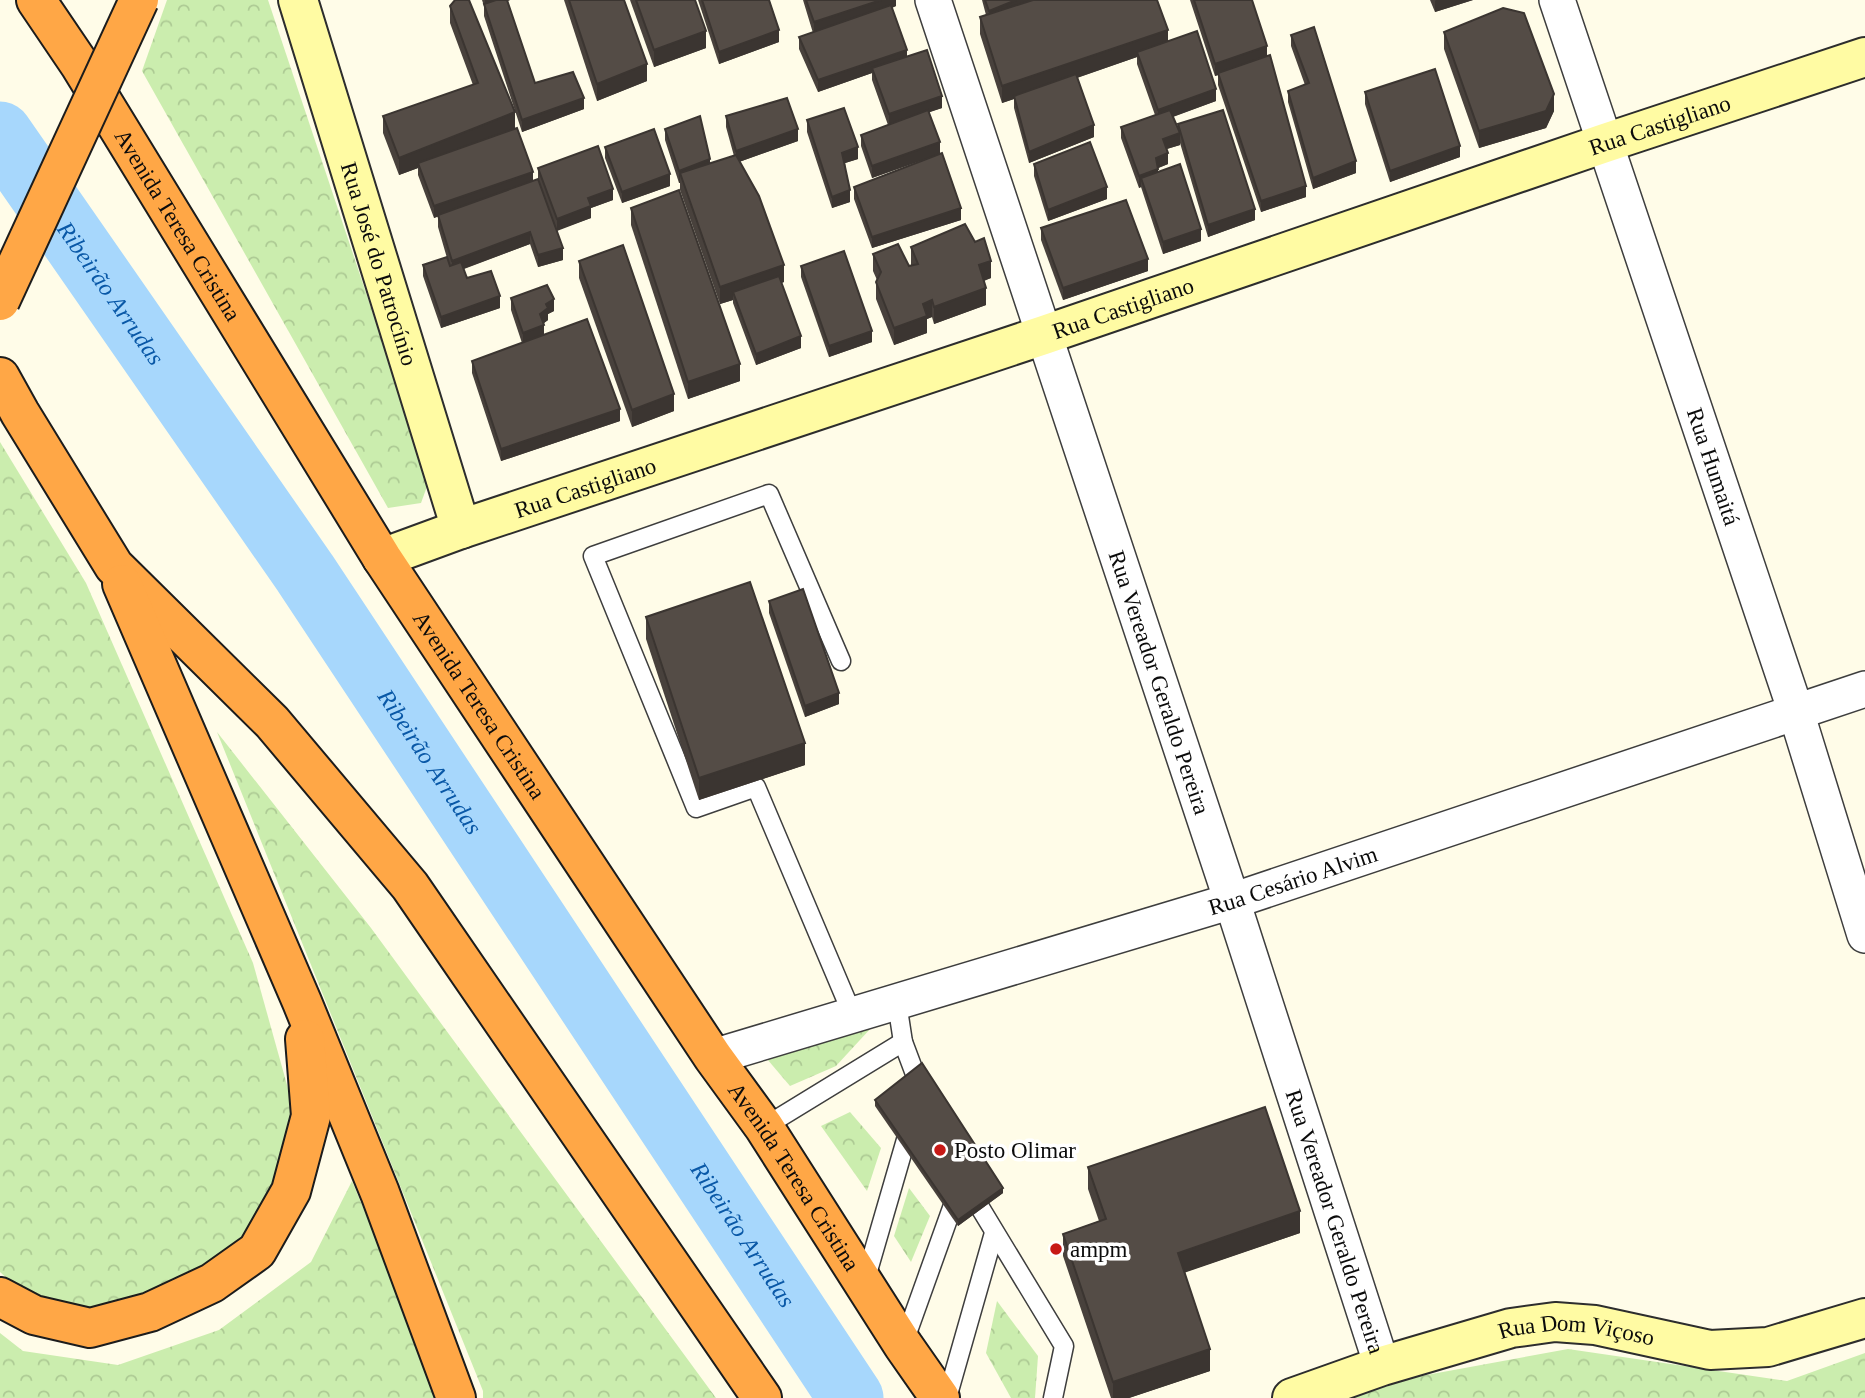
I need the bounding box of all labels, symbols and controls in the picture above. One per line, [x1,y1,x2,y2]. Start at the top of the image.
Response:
street label: Rua Castigliano [1586,90,1734,161]
street label: Avenida Teresa Cristina [109,125,246,325]
street label: Rua José do Patrocínio [336,159,422,369]
water label: Ribeirão Arrudas [51,216,169,370]
street label: Rua Castigliano [1049,273,1197,344]
street label: Rua Humaitá [1682,405,1744,528]
street label: Rua Castigliano [511,453,659,523]
street label: Rua Vereador Geraldo Pereira [1104,548,1214,818]
street label: Avenida Teresa Cristina [408,607,550,804]
water label: Ribeirão Arrudas [372,684,487,839]
street label: Rua Cesário Alvim [1205,841,1381,920]
street label: Avenida Teresa Cristina [723,1078,864,1276]
street label: Rua Vereador Geraldo Pereira [1281,1086,1389,1357]
place label: Posto Olimar [954,1138,1076,1163]
marker: Posto Olimar [932,1142,948,1158]
water label: Ribeirão Arrudas [685,1156,800,1312]
place label: ampm [1070,1237,1128,1262]
marker: ampm [1048,1241,1064,1257]
street label: Rua Dom Viçoso [1495,1310,1657,1351]

